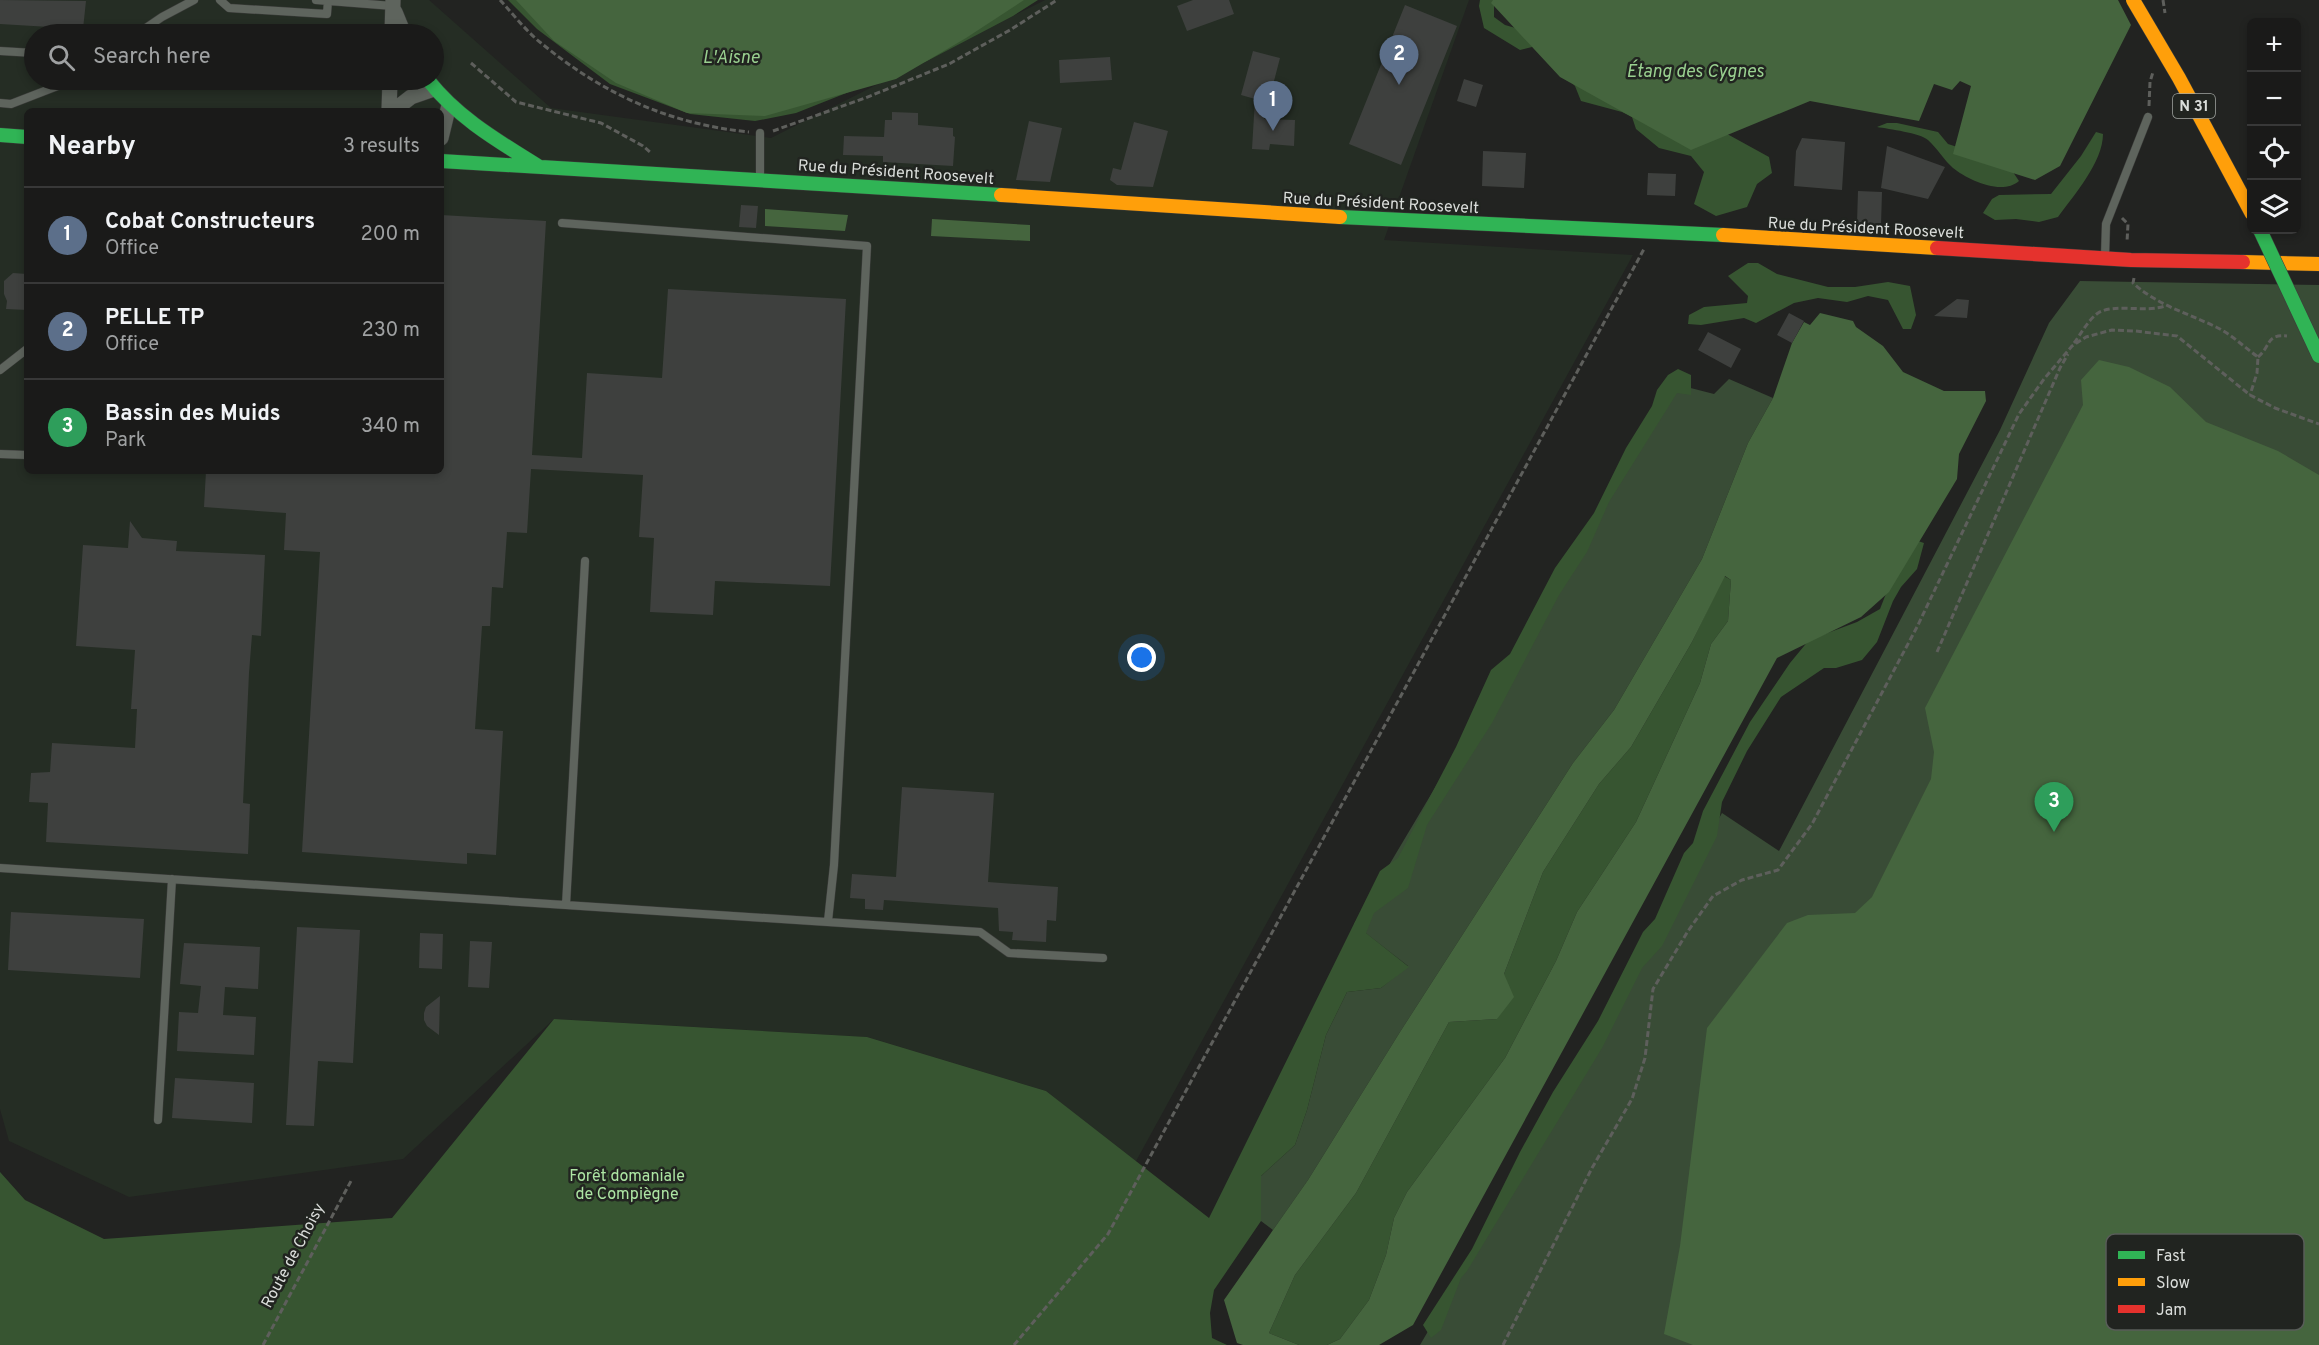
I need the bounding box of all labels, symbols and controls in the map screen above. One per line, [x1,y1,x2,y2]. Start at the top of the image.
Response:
map controls [2247,18,2301,234]
button: + [2247,18,2301,72]
search box [24,24,444,90]
pin: 2 [1380,36,1418,85]
icon: search [45,41,78,74]
text: Search here [93,44,211,71]
water label: L'Aisne [703,47,760,70]
water label: Étang des Cygnes [1626,59,1765,84]
button: − [2247,72,2301,126]
pin: 1 [1254,82,1292,131]
road number: N 31 [2173,94,2215,118]
button: locate [2247,126,2301,180]
text: Nearby [48,131,136,164]
text: 3 results [343,134,420,160]
street label: Rue du Président Roosevelt [797,156,995,190]
button: layers [2247,180,2301,234]
street label: Rue du Président Roosevelt [1282,189,1480,219]
text: Cobat Constructeurs [105,209,315,236]
street label: Rue du Président Roosevelt [1767,214,1965,244]
text: 1 [64,222,72,248]
text: 200 m [361,222,420,248]
text: Office [105,236,159,262]
text: PELLE TP [105,305,204,332]
text: 2 [61,318,74,344]
text: 230 m [361,318,420,344]
text: Office [105,332,159,358]
text: Bassin des Muids [105,401,281,428]
text: 3 [62,414,74,440]
text: 340 m [361,414,420,440]
text: Park [105,428,146,454]
your location [1127,643,1156,672]
pin: 3 [2034,782,2074,832]
park label: Forêt domaniale de Compiègne [569,1167,685,1205]
street label: Route de Choisy [258,1200,330,1312]
legend [2106,1234,2304,1330]
text: Fast [2156,1247,2186,1267]
text: Slow [2156,1274,2190,1294]
text: Jam [2156,1301,2187,1321]

